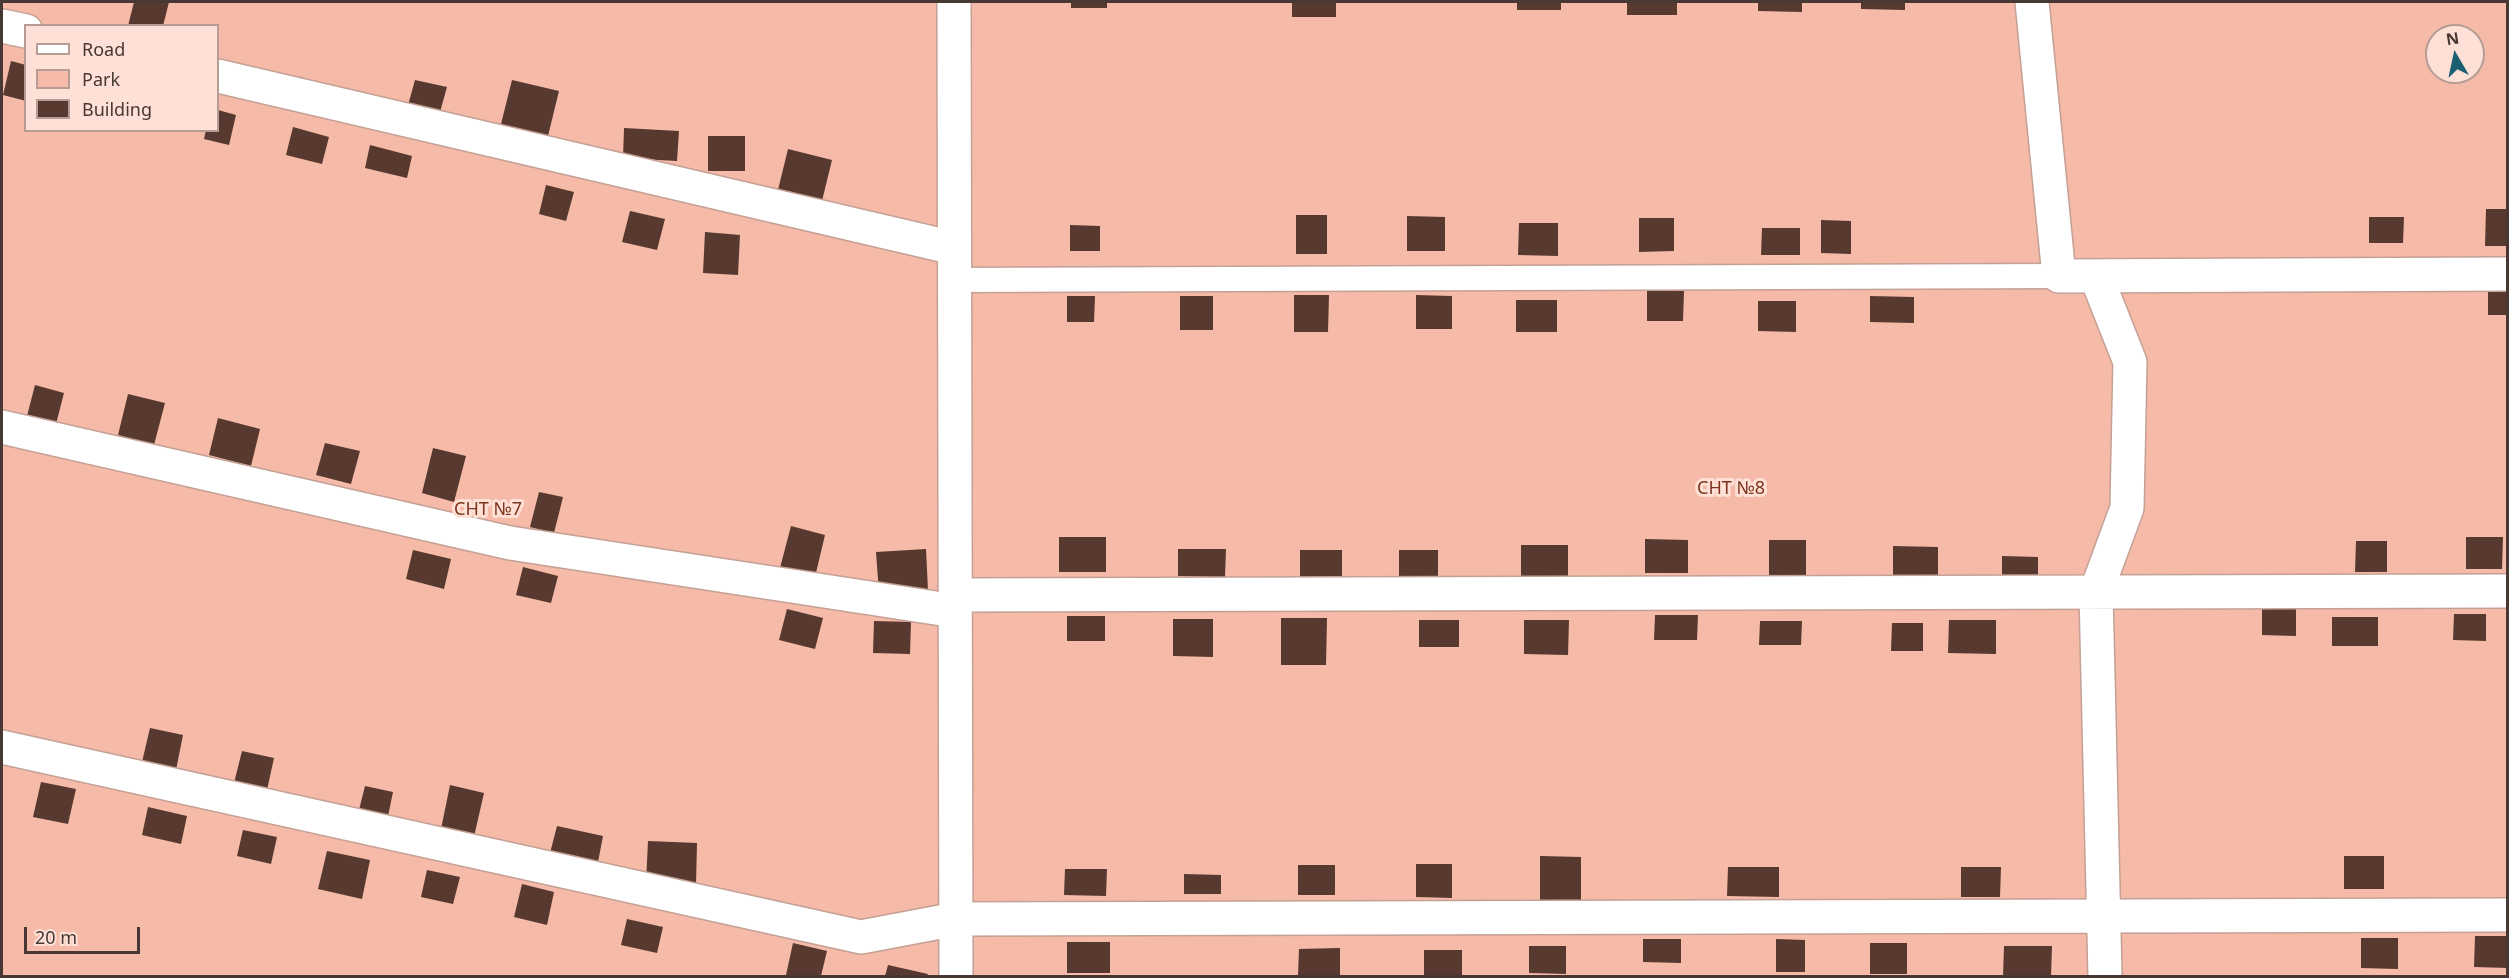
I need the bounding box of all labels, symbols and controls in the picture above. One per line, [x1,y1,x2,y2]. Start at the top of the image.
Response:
legend [24,24,219,132]
north arrow [2425,24,2485,84]
text: N [2444,26,2461,50]
text: Road [82,37,125,61]
text: Park [82,67,120,91]
text: Building [82,97,152,121]
park label: СНТ №8 [1697,478,1765,500]
park label: СНТ №7 [454,499,522,521]
scale bar [27,915,142,953]
text: 20 m [35,925,77,949]

